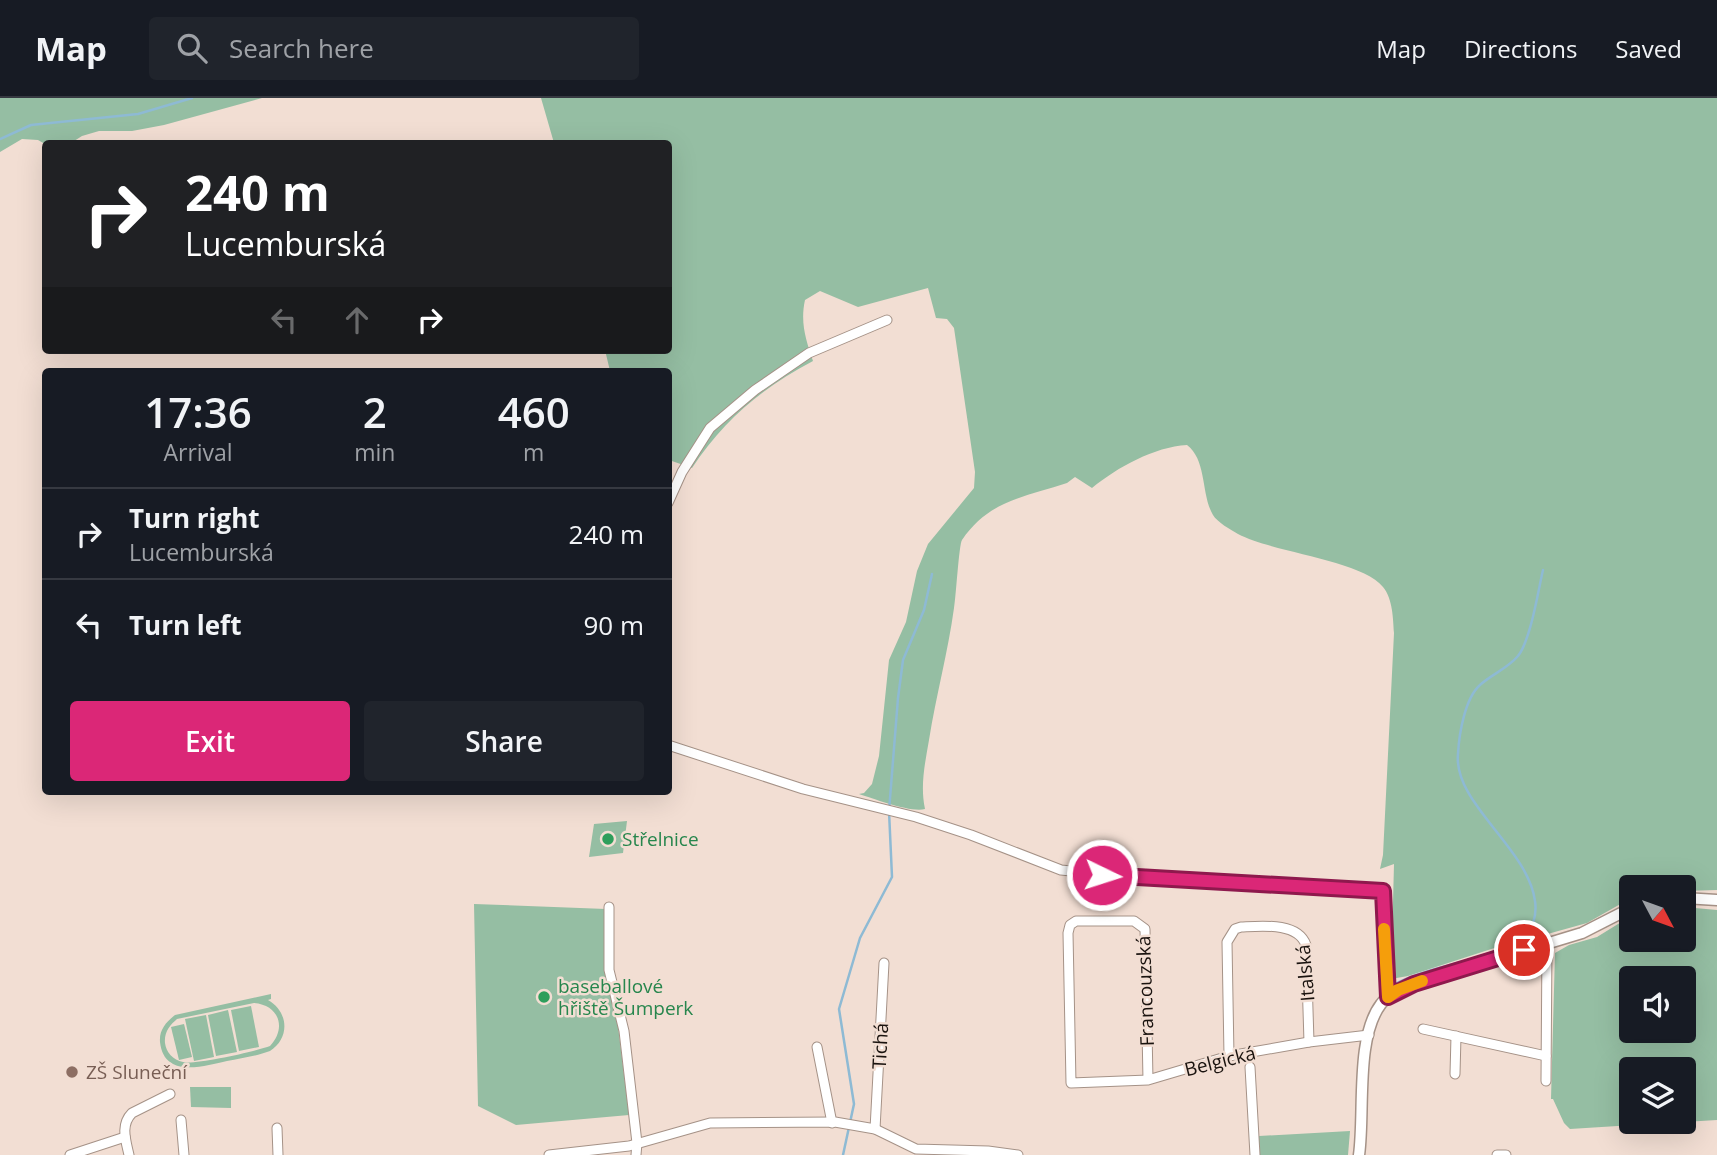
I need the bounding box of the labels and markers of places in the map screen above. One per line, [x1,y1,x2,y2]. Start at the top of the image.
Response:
place label: Střelnice [622,826,699,852]
marker: Střelnice [600,831,616,847]
pin [1494,920,1554,980]
place label: baseballové hřiště Šumperk [558,973,693,1021]
marker: baseballové hřiště Šumperk [536,989,552,1005]
place label: ZŠ Sluneční [86,1059,188,1085]
marker: ZŠ Sluneční [64,1064,80,1080]

